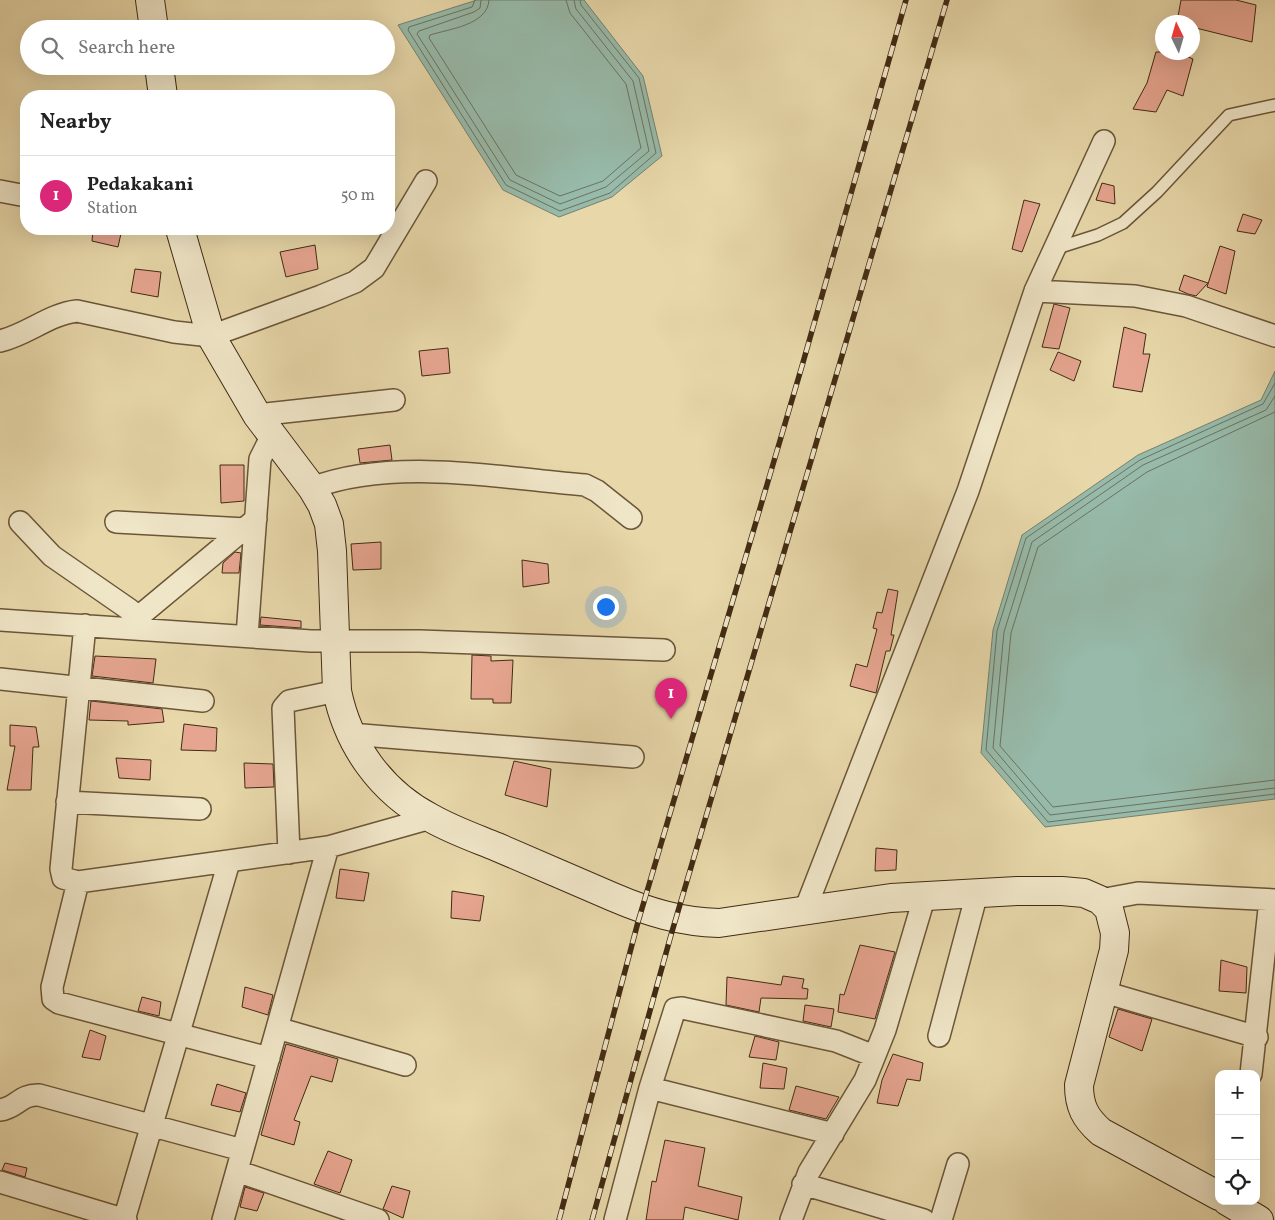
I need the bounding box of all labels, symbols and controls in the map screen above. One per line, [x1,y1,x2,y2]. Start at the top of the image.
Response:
north arrow [1155,15,1200,60]
search box [20,20,395,75]
icon: search [38,34,66,62]
text: Search here [78,35,175,61]
text: Nearby [40,108,111,137]
text: Pedakakani [87,172,193,198]
text: 1 [53,185,59,207]
text: 50 m [341,185,375,207]
text: Station [87,198,138,220]
your location [593,594,619,620]
pin: 1 [655,678,687,719]
map controls [1215,1070,1260,1205]
button: + [1215,1070,1260,1115]
button: − [1215,1115,1260,1160]
button: locate [1215,1160,1260,1205]

